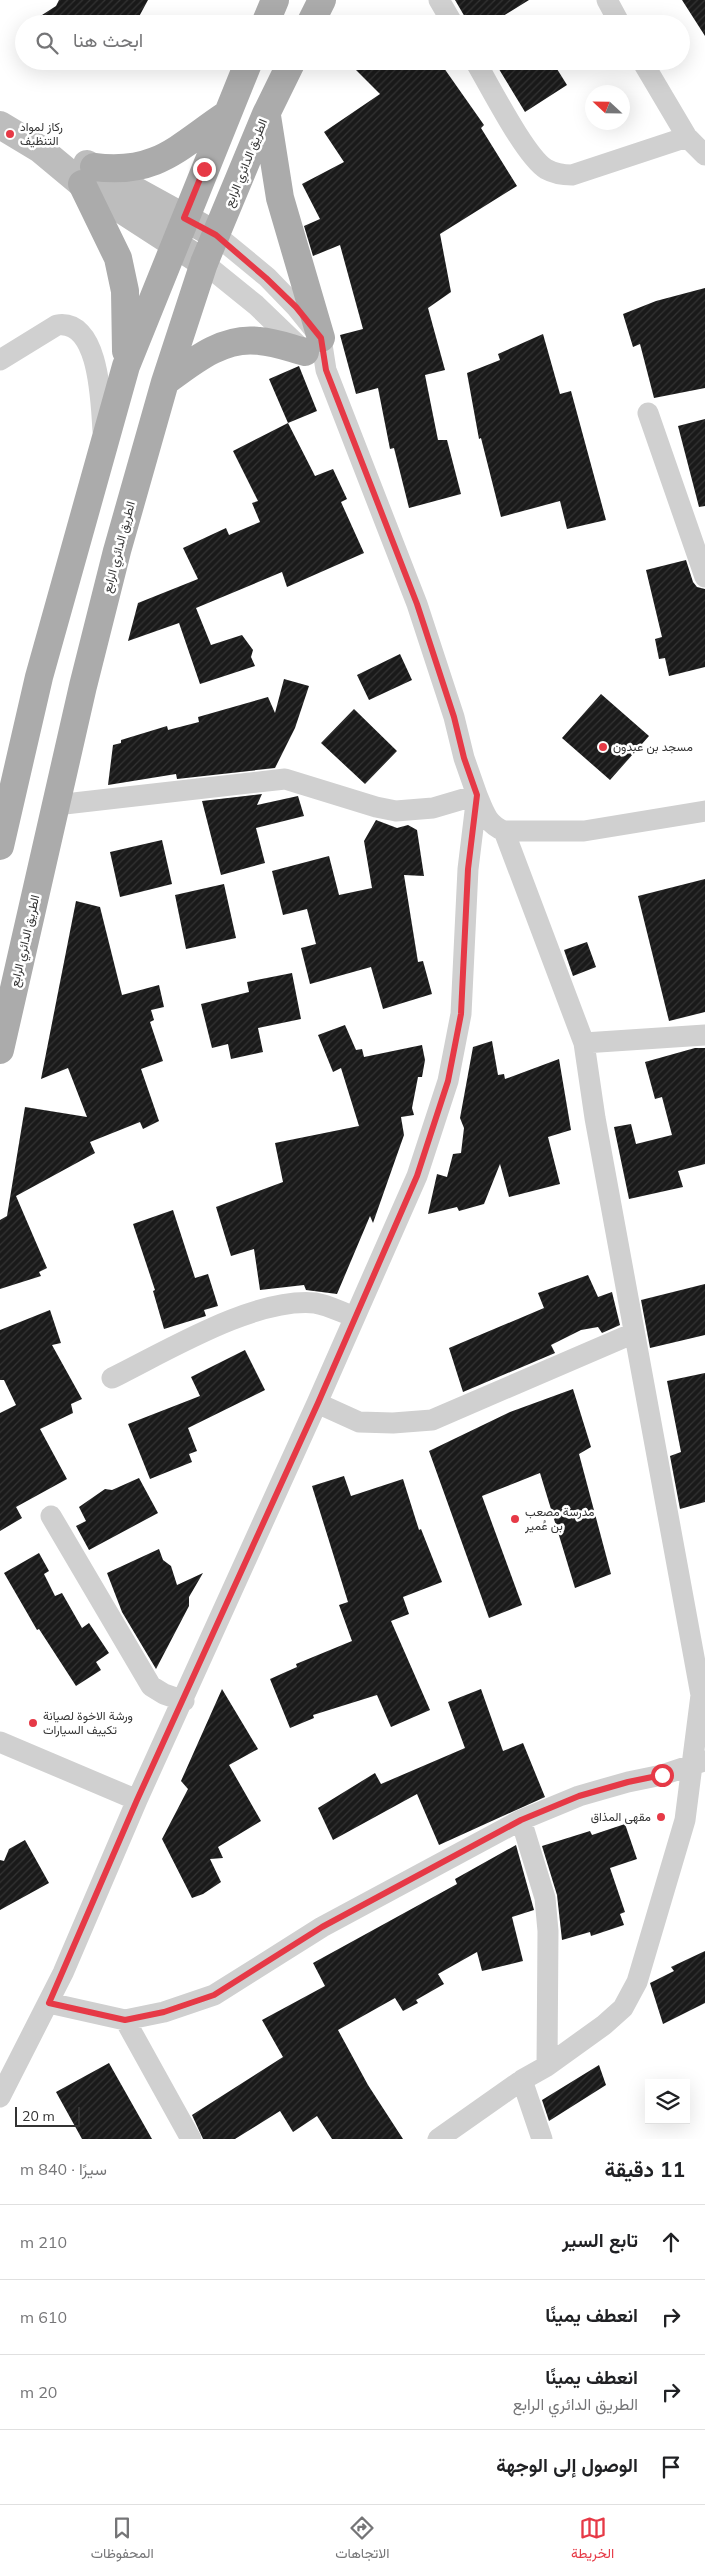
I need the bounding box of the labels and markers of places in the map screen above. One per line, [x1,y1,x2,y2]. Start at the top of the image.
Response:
place label: ركاز لمواد التنظيف [20,119,63,148]
marker: ركاز لمواد التنظيف [4,128,16,140]
place label: مسجد بن عبدون [613,739,693,755]
marker: مسجد بن عبدون [597,741,609,753]
place label: مدرسة مصعب بن عُمير [524,1504,595,1534]
marker: مدرسة مصعب بن عُمير [509,1513,521,1525]
place label: ورشة الاخوة لصيانة تكييف السيارات [43,1708,133,1738]
marker: ورشة الاخوة لصيانة تكييف السيارات [27,1717,39,1729]
place label: مقهى المذاق [591,1809,651,1825]
marker: مقهى المذاق [655,1811,667,1823]

